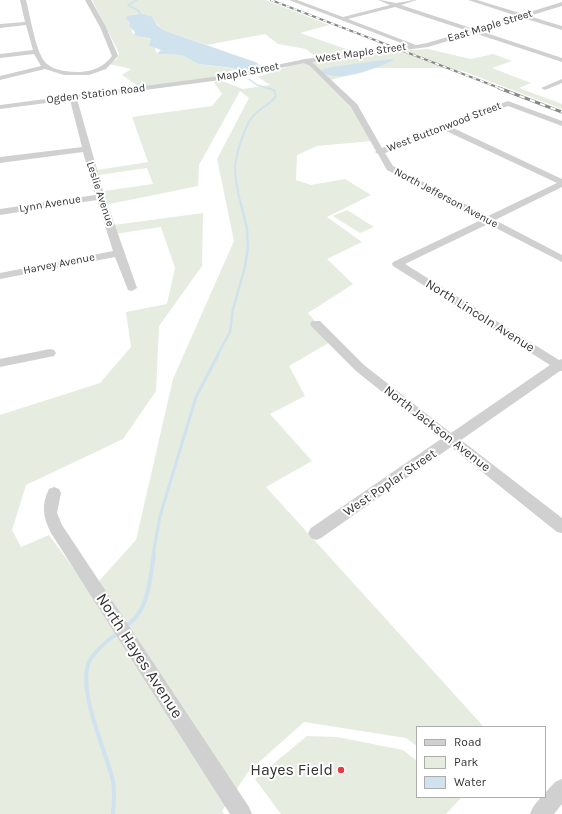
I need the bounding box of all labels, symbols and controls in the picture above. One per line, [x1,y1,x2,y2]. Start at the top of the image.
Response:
street label: East Maple Street [446,7,534,45]
street label: West Maple Street [315,40,407,66]
street label: Maple Street [216,59,280,85]
street label: Ogden Station Road [46,81,146,107]
street label: West Buttonwood Street [385,99,503,155]
street label: Leslie Avenue [83,160,117,228]
street label: North Jefferson Avenue [392,165,500,231]
street label: Lynn Avenue [18,193,82,215]
street label: Harvey Avenue [22,251,96,277]
street label: North Lincoln Avenue [423,276,537,356]
street label: North Jackson Avenue [381,383,493,475]
street label: West Poplar Street [341,446,439,520]
street label: North Hayes Avenue [91,590,187,722]
legend [416,726,546,798]
text: Road [454,735,482,749]
text: Park [454,755,478,769]
place label: Hayes Field [250,760,333,780]
marker: Hayes Field [336,765,346,775]
text: Water [454,775,486,789]

